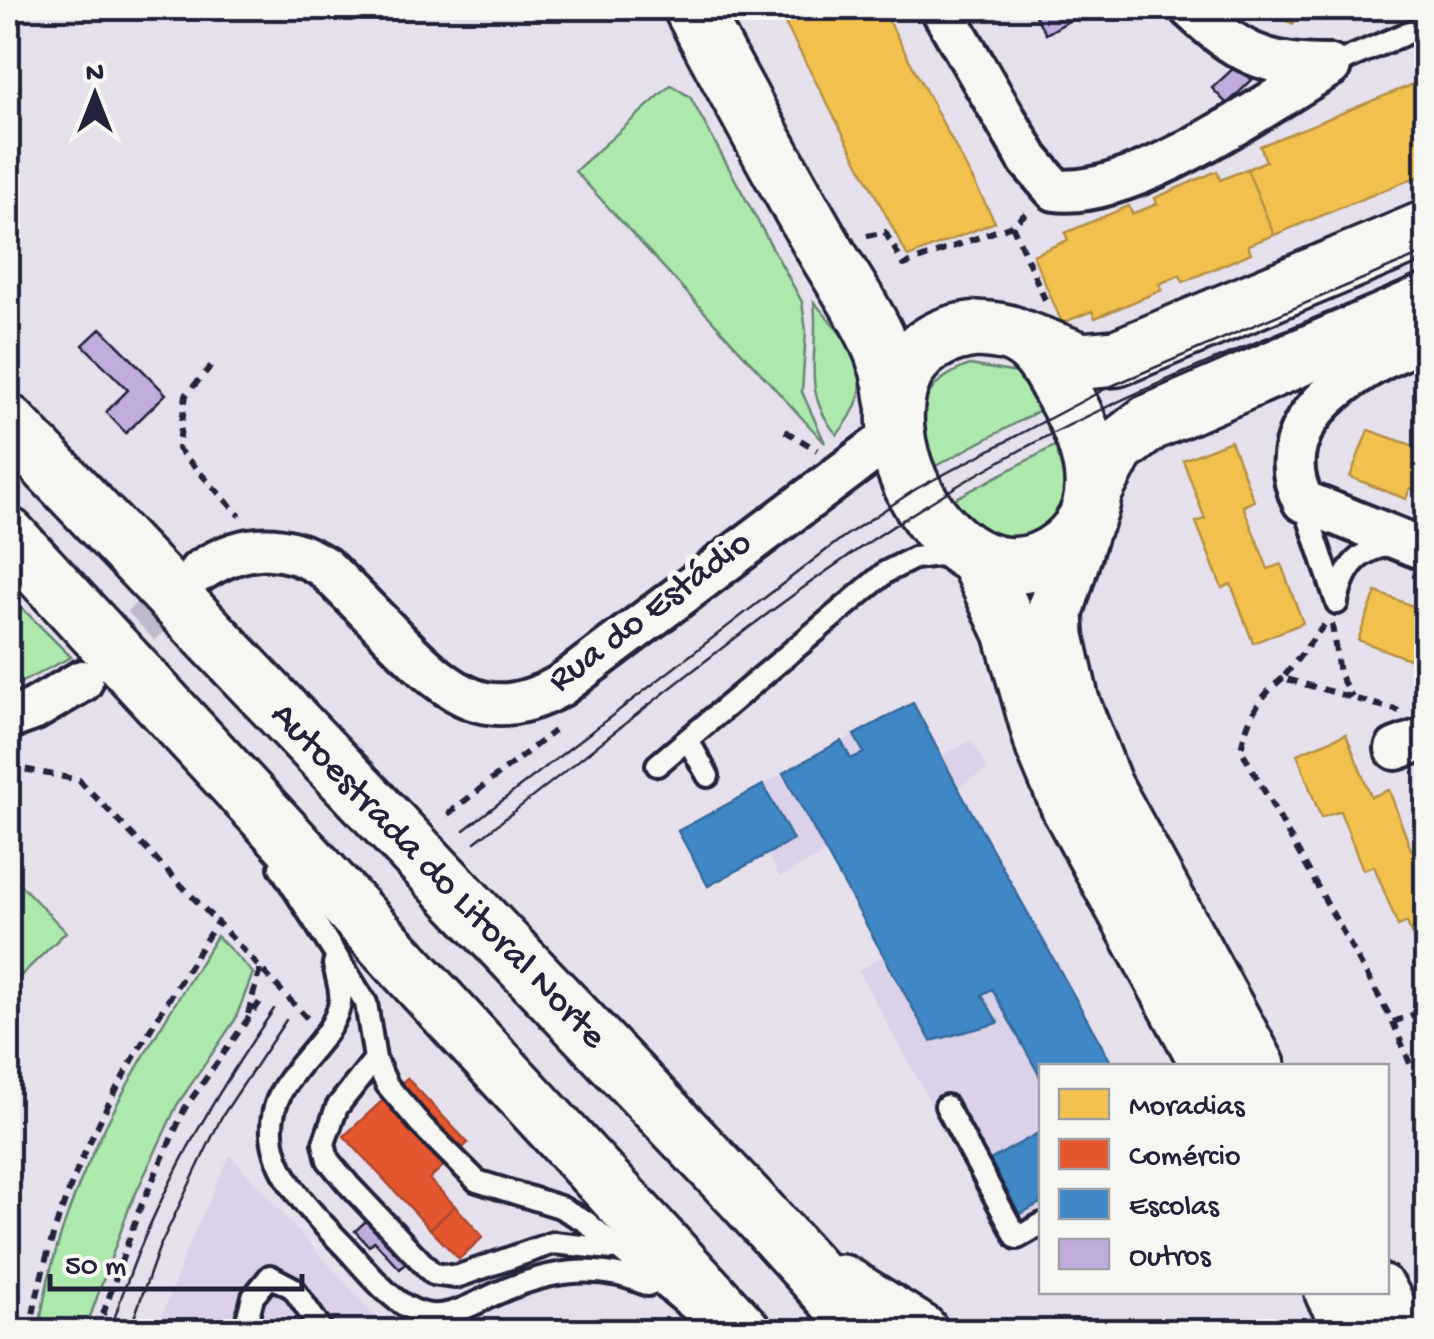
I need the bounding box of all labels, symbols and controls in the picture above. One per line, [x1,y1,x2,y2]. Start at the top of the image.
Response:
north arrow [45,45,145,145]
text: N [86,58,104,91]
street label: Rua do Estádio [541,522,761,704]
street label: Autoestrada do Litoral Norte [260,695,615,1060]
legend [1039,1064,1389,1294]
text: Moradias [1129,1091,1245,1126]
text: Comércio [1129,1141,1241,1176]
text: Escolas [1129,1191,1220,1226]
scale bar [50,1229,302,1291]
text: Outros [1129,1241,1212,1276]
text: 50 m [65,1251,126,1286]

